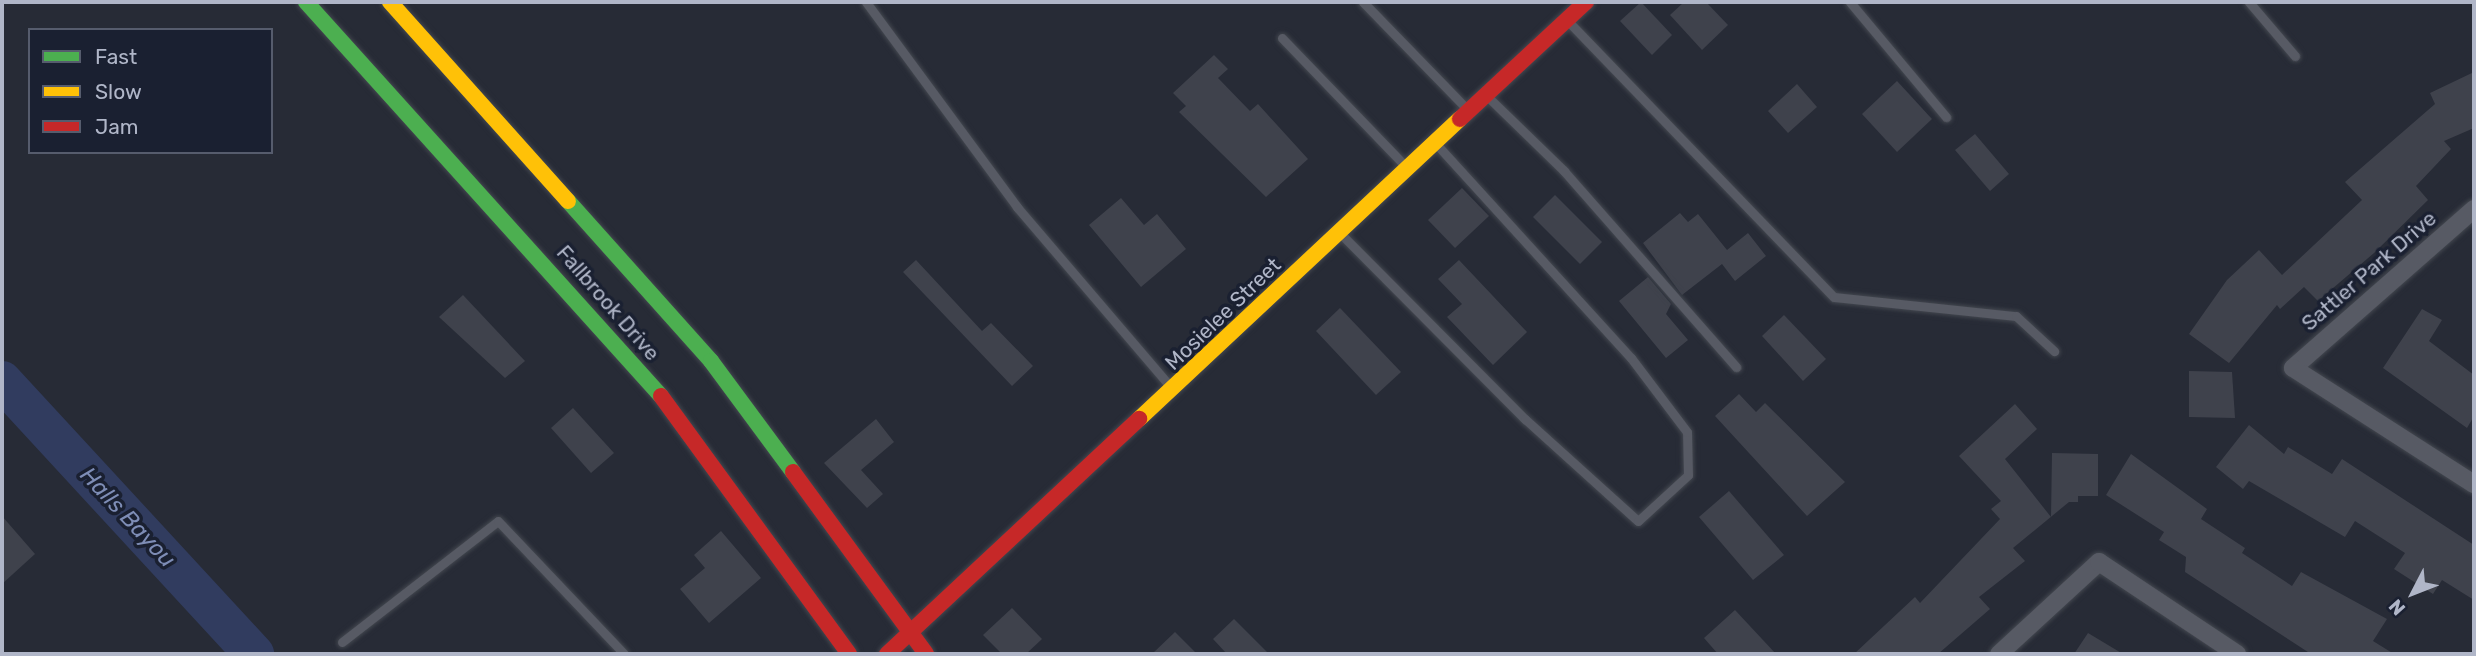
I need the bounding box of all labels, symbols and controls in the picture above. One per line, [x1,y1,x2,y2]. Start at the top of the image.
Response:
legend [28,28,273,154]
text: Fast [95,44,137,69]
text: Slow [95,79,142,104]
text: Jam [95,114,139,139]
street label: Sattler Park Drive [2296,206,2442,336]
street label: Fallbrook Drive [551,240,665,366]
street label: Mosielee Street [1160,253,1286,375]
water label: Halls Bayou [75,461,181,573]
north arrow [2378,558,2448,628]
text: N [2384,595,2410,620]

